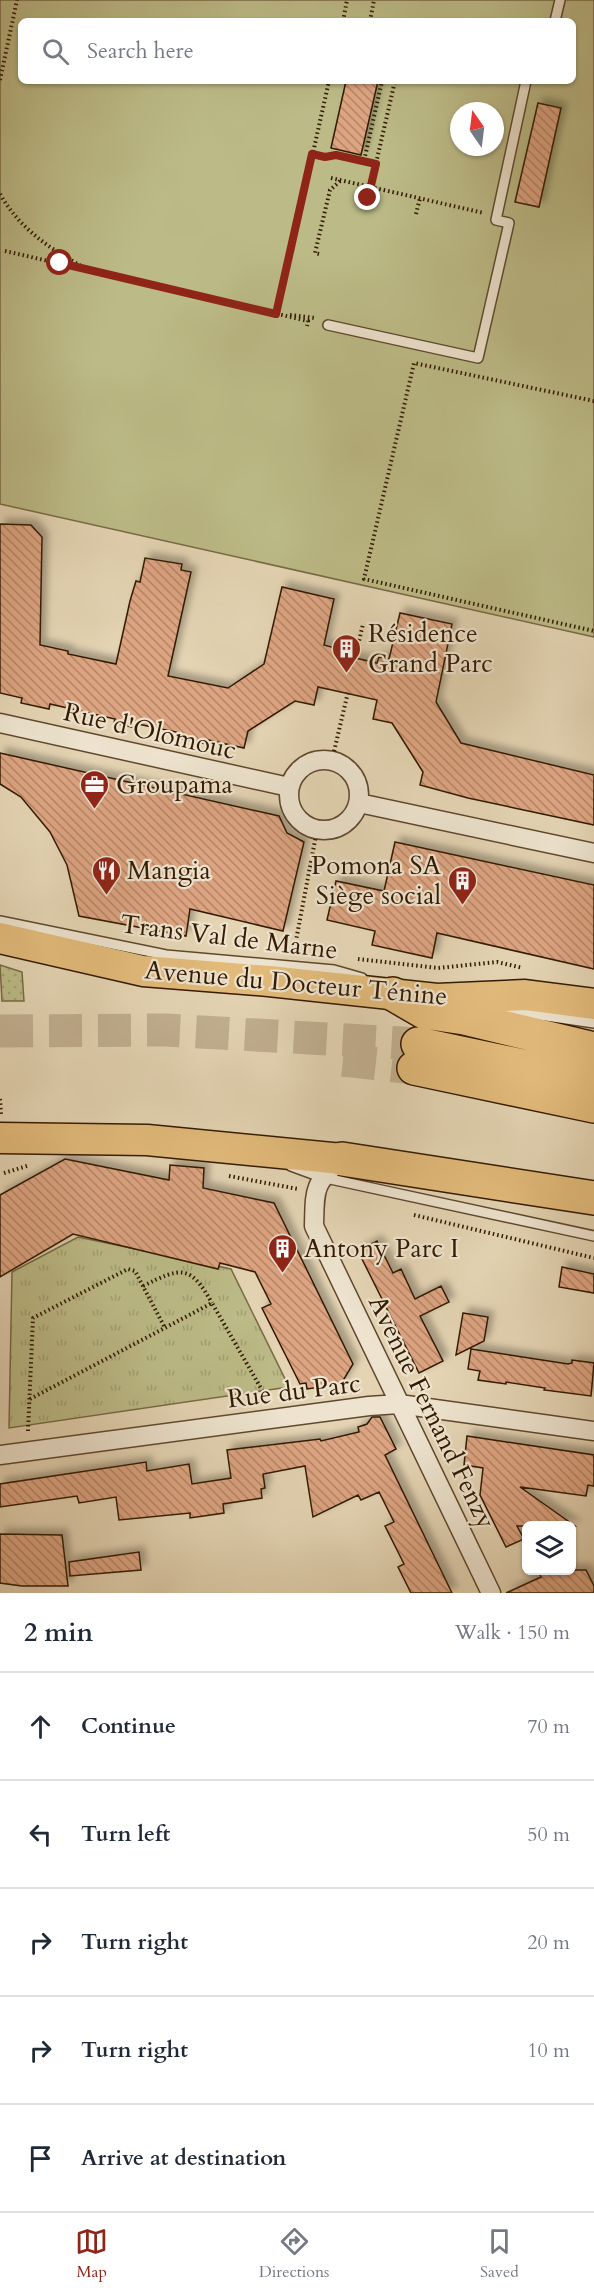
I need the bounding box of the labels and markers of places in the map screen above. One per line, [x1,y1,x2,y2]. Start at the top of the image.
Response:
place label: Résidence Grand Parc [368,616,493,681]
building icon: Résidence Grand Parc [331,632,363,674]
place label: Groupama [116,767,233,802]
office icon: Groupama [79,768,111,810]
place label: Pomona SA Siège social [311,848,441,913]
place label: Mangia [127,853,211,888]
restaurant icon: Mangia [90,854,122,896]
building icon: Pomona SA Siège social [446,864,478,906]
place label: Antony Parc I [304,1231,459,1266]
building icon: Antony Parc I [267,1232,299,1274]

